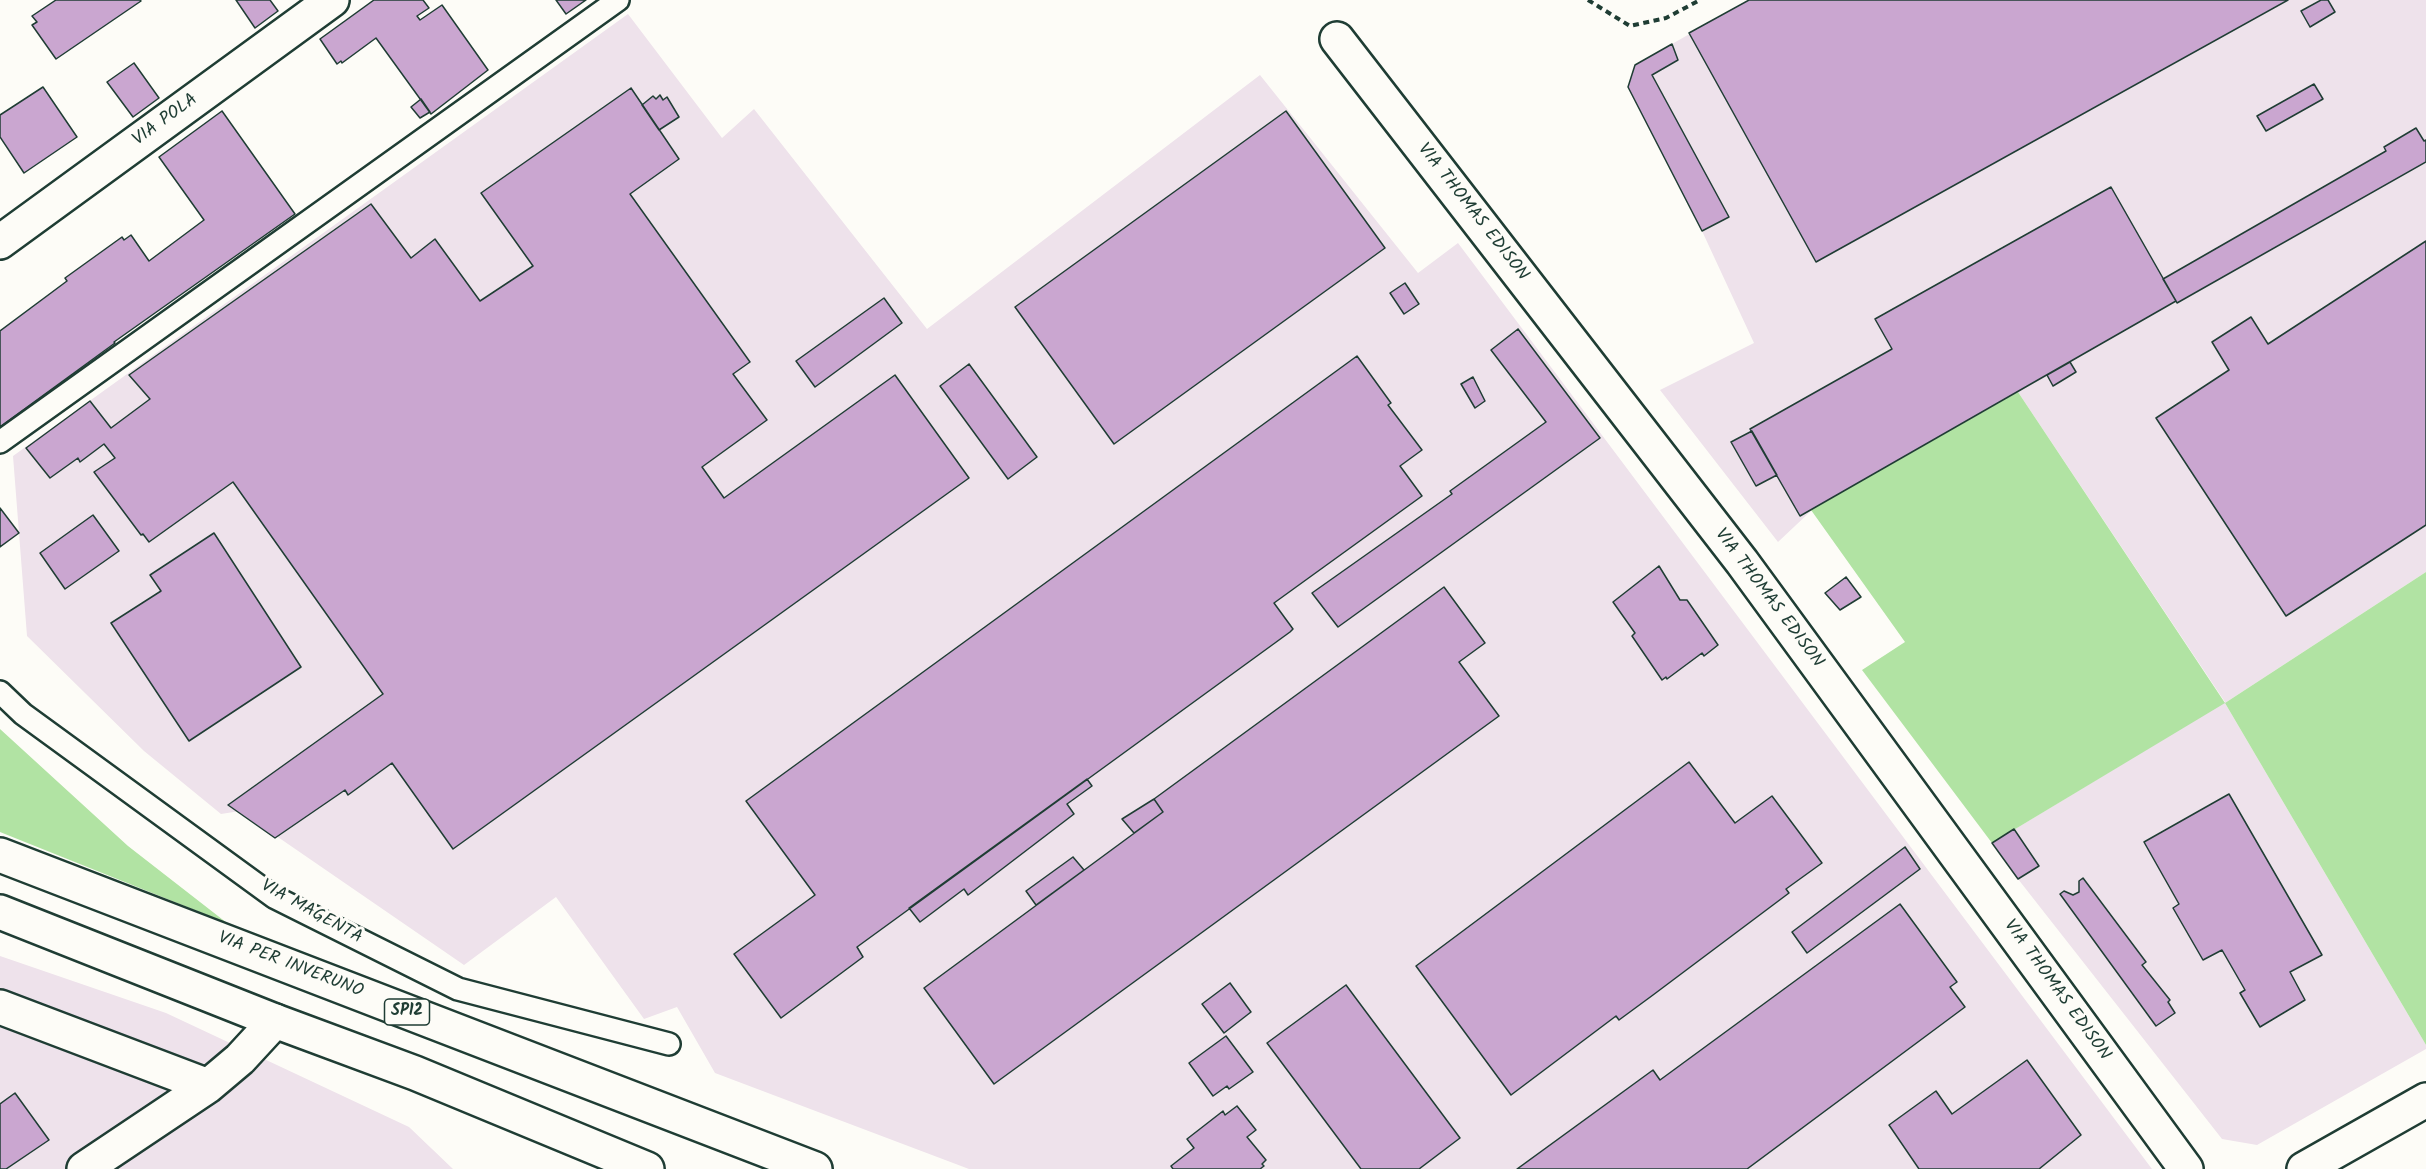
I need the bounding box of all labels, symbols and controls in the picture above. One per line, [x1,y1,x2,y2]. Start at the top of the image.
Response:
street label: VIA POLA [129,90,203,152]
street label: VIA THOMAS EDISON [1412,140,1532,286]
street label: VIA THOMAS EDISON [1709,525,1827,673]
street label: VIA MAGENTA [256,876,366,950]
street label: VIA THOMAS EDISON [1998,917,2114,1065]
street label: VIA PER INVERUNO [214,928,366,1004]
road number: SP12 [384,999,430,1025]

